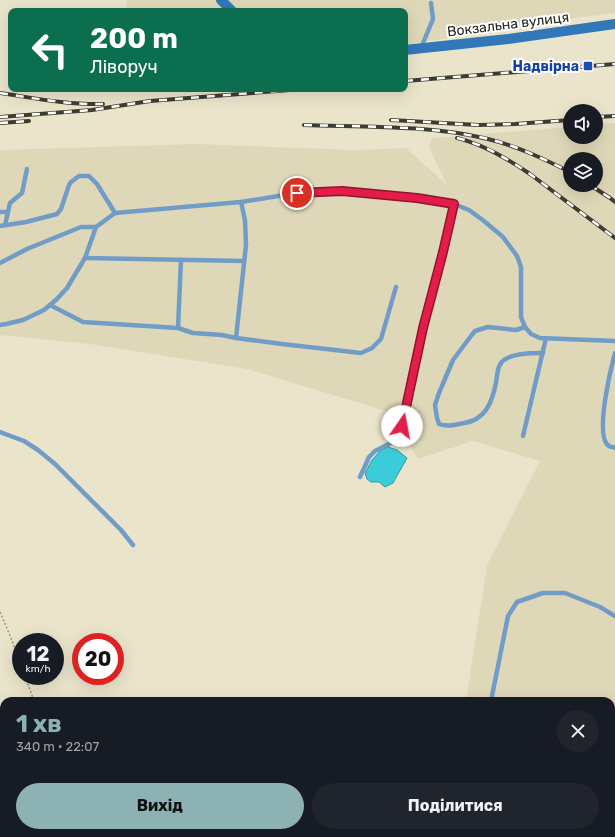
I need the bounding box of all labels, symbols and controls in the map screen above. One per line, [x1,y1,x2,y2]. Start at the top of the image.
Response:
street label: Вокзальна вулиця [446,9,570,40]
text: 200 m [90,22,178,55]
icon: left [24,24,76,76]
text: Ліворуч [90,56,158,78]
place label: Надвірна [513,58,579,75]
marker: Надвірна [582,60,594,72]
map controls [563,104,603,192]
button: sound [563,104,603,144]
button: layers [563,152,603,192]
pin [280,176,314,210]
icon: arrive [286,182,308,204]
position arrow [381,405,423,447]
speed limit sign: 20 [72,633,124,685]
text: 12 [27,642,49,666]
text: km/h [26,663,50,675]
text: 1 хв [16,710,62,738]
button: close [557,710,599,752]
text: 340 m · 22:07 [16,739,99,754]
button: Вихід [16,783,304,829]
button: Поділитися [312,783,599,829]

